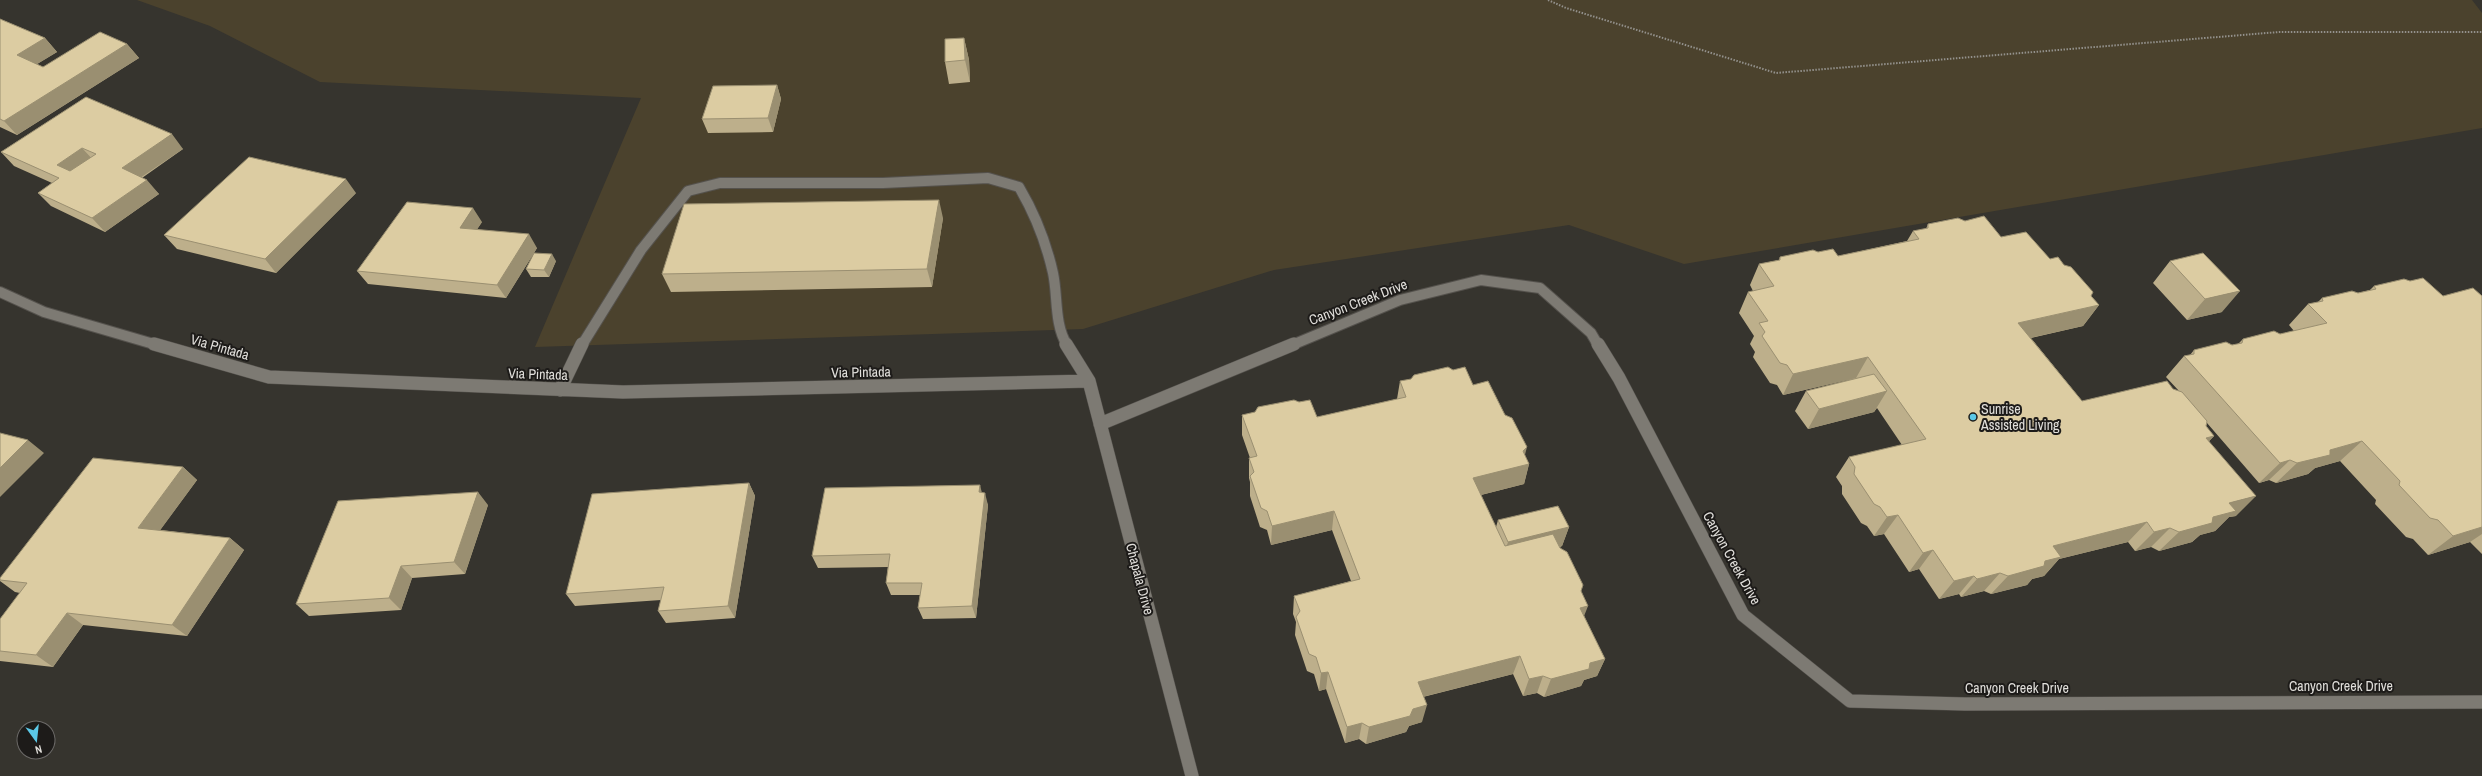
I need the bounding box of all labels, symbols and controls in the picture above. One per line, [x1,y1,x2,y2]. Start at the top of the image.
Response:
street label: Canyon Creek Drive [1306,275,1410,329]
street label: Via Pintada [189,330,252,364]
street label: Via Pintada [831,362,892,382]
street label: Via Pintada [508,364,569,384]
place label: Sunrise Assisted Living [1980,400,2060,434]
marker: Sunrise Assisted Living [1968,412,1978,422]
street label: Canyon Creek Drive [1699,508,1765,608]
street label: Chapala Drive [1122,541,1158,617]
street label: Canyon Creek Drive [2289,677,2393,695]
street label: Canyon Creek Drive [1965,679,2069,697]
north arrow [16,720,56,760]
text: N [34,742,44,757]

